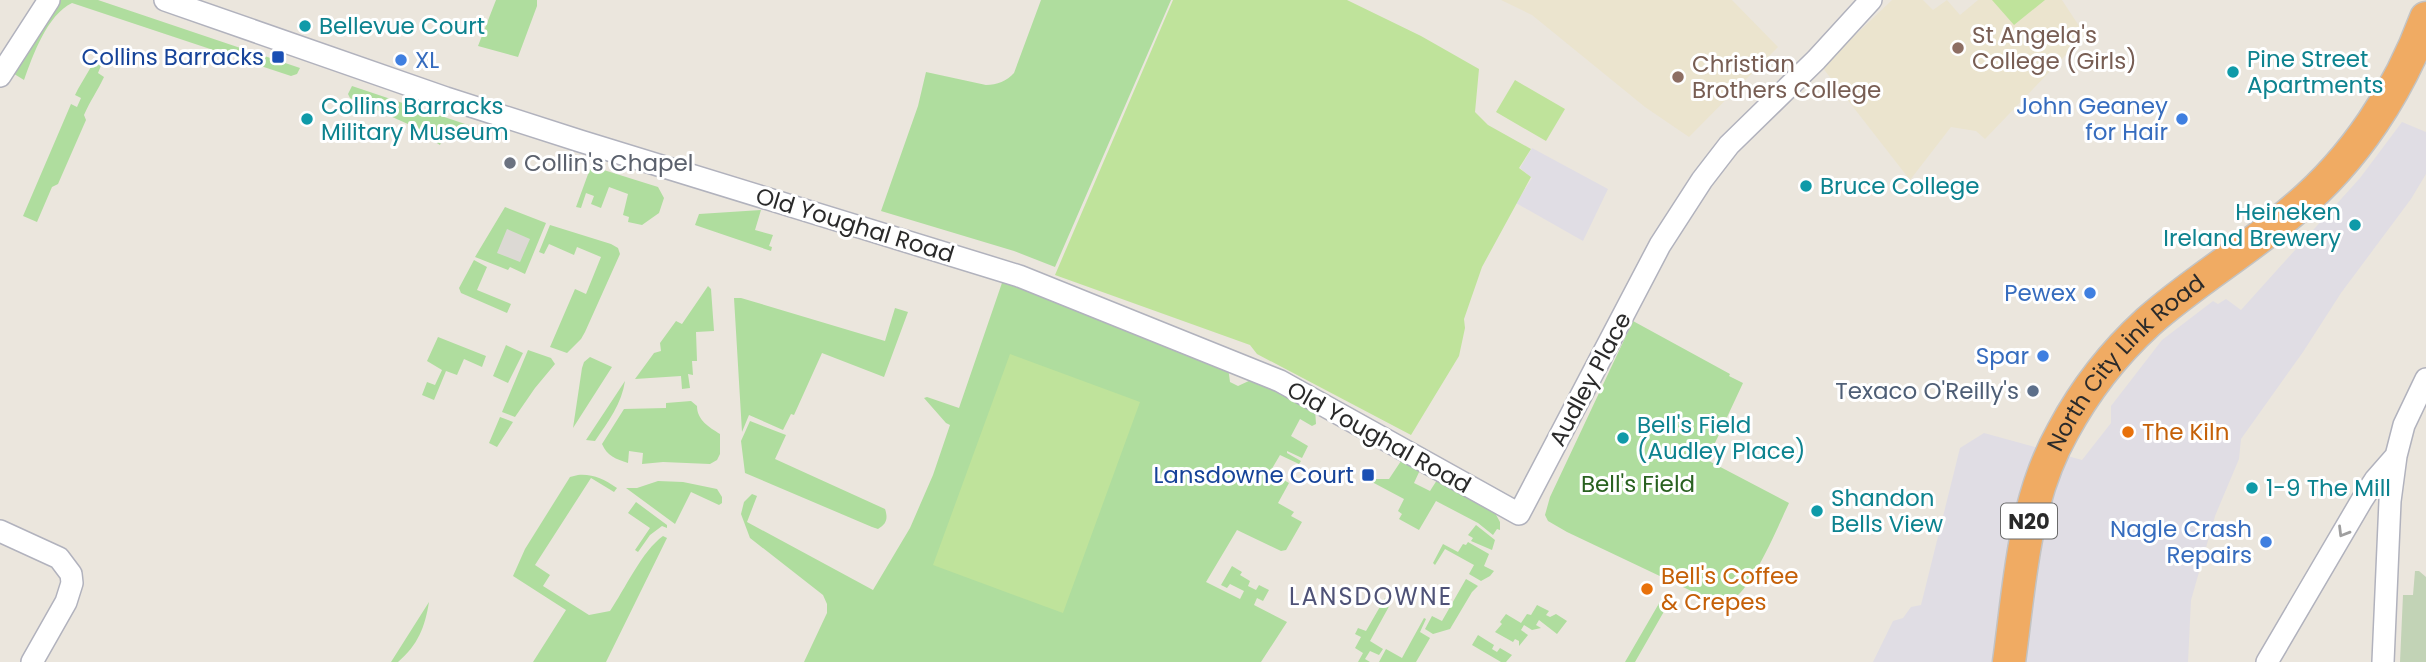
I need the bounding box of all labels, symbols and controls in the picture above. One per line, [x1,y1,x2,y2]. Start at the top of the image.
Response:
place label: Bellevue Court [319,10,485,42]
marker: Bellevue Court [297,18,313,34]
place label: St Angela's College (Girls) [1972,19,2137,77]
marker: St Angela's College (Girls) [1950,40,1966,56]
place label: Collins Barracks [82,41,264,73]
place label: Pine Street Apartments [2247,43,2384,101]
place label: XL [415,44,439,76]
place label: Christian Brothers College [1692,48,1881,106]
marker: Collins Barracks [270,49,286,65]
marker: XL [393,52,409,68]
marker: Pine Street Apartments [2225,64,2241,80]
marker: Christian Brothers College [1670,69,1686,85]
place label: Collins Barracks Military Museum [321,90,509,148]
place label: John Geaney for Hair [2016,90,2168,148]
marker: Collins Barracks Military Museum [299,111,315,127]
marker: John Geaney for Hair [2174,111,2190,127]
place label: Collin's Chapel [524,147,693,179]
marker: Collin's Chapel [502,155,518,171]
place label: Bruce College [1820,170,1980,202]
marker: Bruce College [1798,178,1814,194]
street label: Old Youghal Road [752,180,958,270]
place label: Heineken Ireland Brewery [2163,196,2341,254]
marker: Heineken Ireland Brewery [2347,217,2363,233]
street label: North City Link Road [2039,267,2211,457]
place label: Pewex [2004,277,2076,309]
marker: Pewex [2082,285,2098,301]
street label: Audley Place [1541,306,1639,452]
place label: Spar [1976,340,2029,372]
marker: Spar [2035,348,2051,364]
street label: Old Youghal Road [1281,373,1477,501]
place label: Texaco O'Reilly's [1835,375,2019,407]
marker: Texaco O'Reilly's [2025,383,2041,399]
place label: Bell's Field (Audley Place) [1637,409,1805,467]
place label: The Kiln [2142,416,2229,448]
marker: The Kiln [2120,424,2136,440]
marker: Bell's Field (Audley Place) [1615,430,1631,446]
place label: Lansdowne Court [1153,459,1354,491]
marker: Lansdowne Court [1360,467,1376,483]
park label: Bell's Field [1581,468,1695,500]
place label: 1-9 The Mill [2266,472,2391,504]
marker: 1-9 The Mill [2244,480,2260,496]
place label: Shandon Bells View [1831,482,1943,540]
marker: Shandon Bells View [1809,503,1825,519]
road number: N20 [2001,504,2057,538]
place label: Nagle Crash Repairs [2110,513,2252,571]
one-way arrow [2338,524,2351,537]
marker: Nagle Crash Repairs [2258,534,2274,550]
place label: Bell's Coffee & Crepes [1661,560,1799,618]
district label: LANSDOWNE [1289,580,1453,613]
marker: Bell's Coffee & Crepes [1639,581,1655,597]

